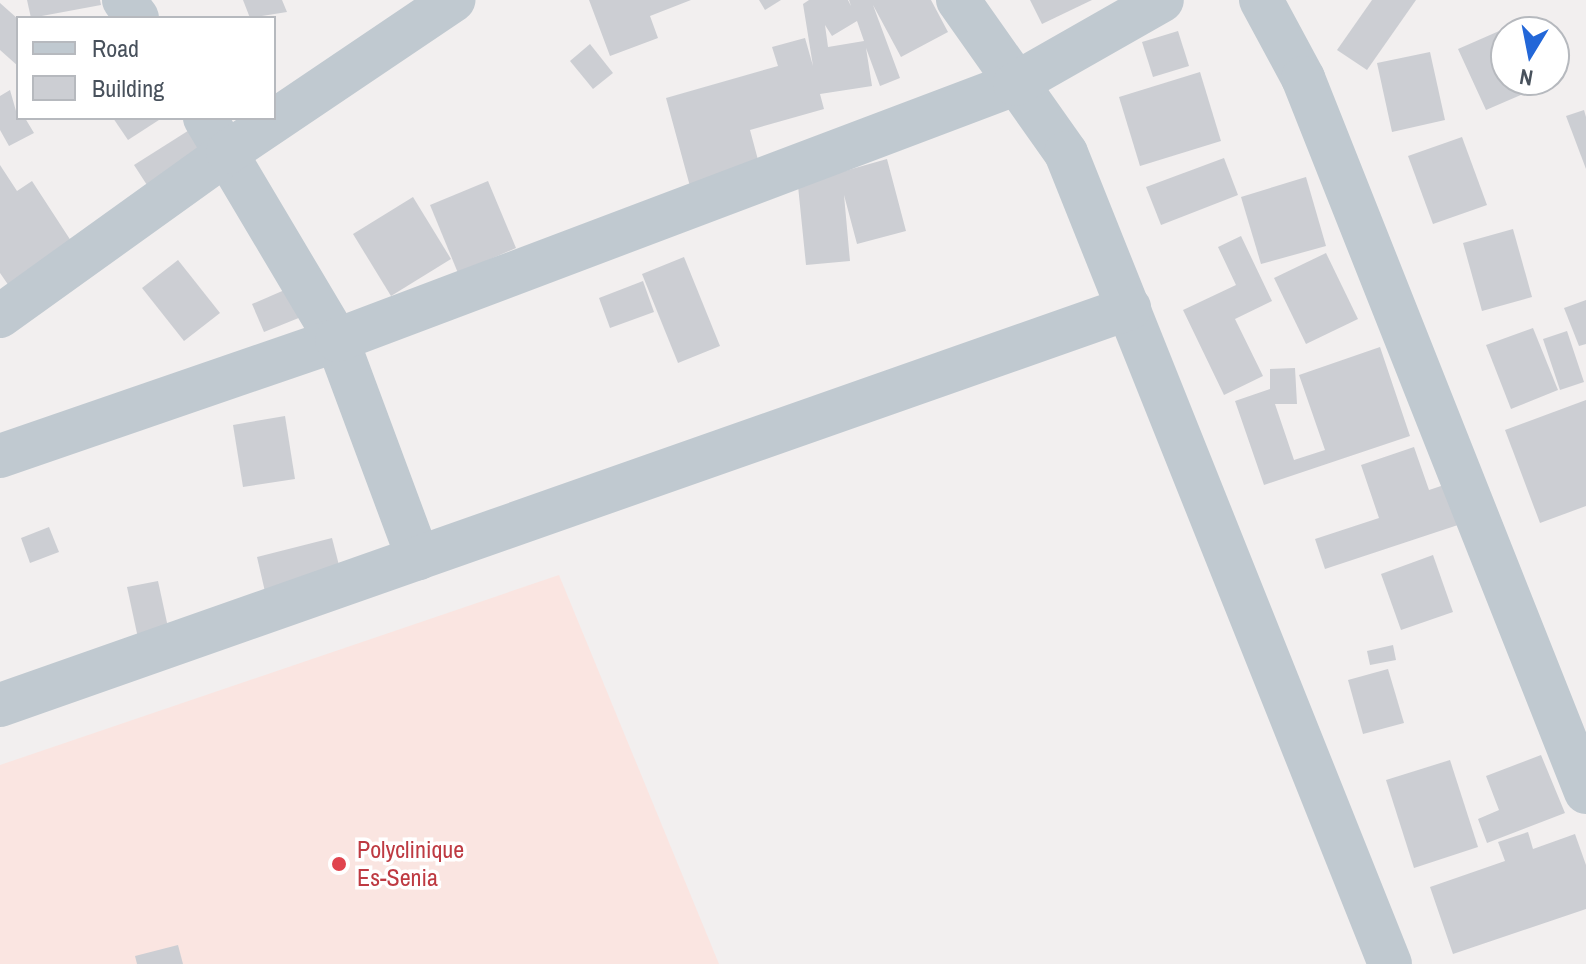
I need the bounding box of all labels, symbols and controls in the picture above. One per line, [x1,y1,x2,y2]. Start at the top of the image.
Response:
legend [16,16,276,120]
north arrow [1490,16,1570,96]
text: Road [92,32,139,64]
text: N [1517,62,1535,94]
text: Building [92,72,164,104]
place label: Polyclinique Es-Senia [357,836,464,892]
marker: Polyclinique Es-Senia [328,853,350,875]

